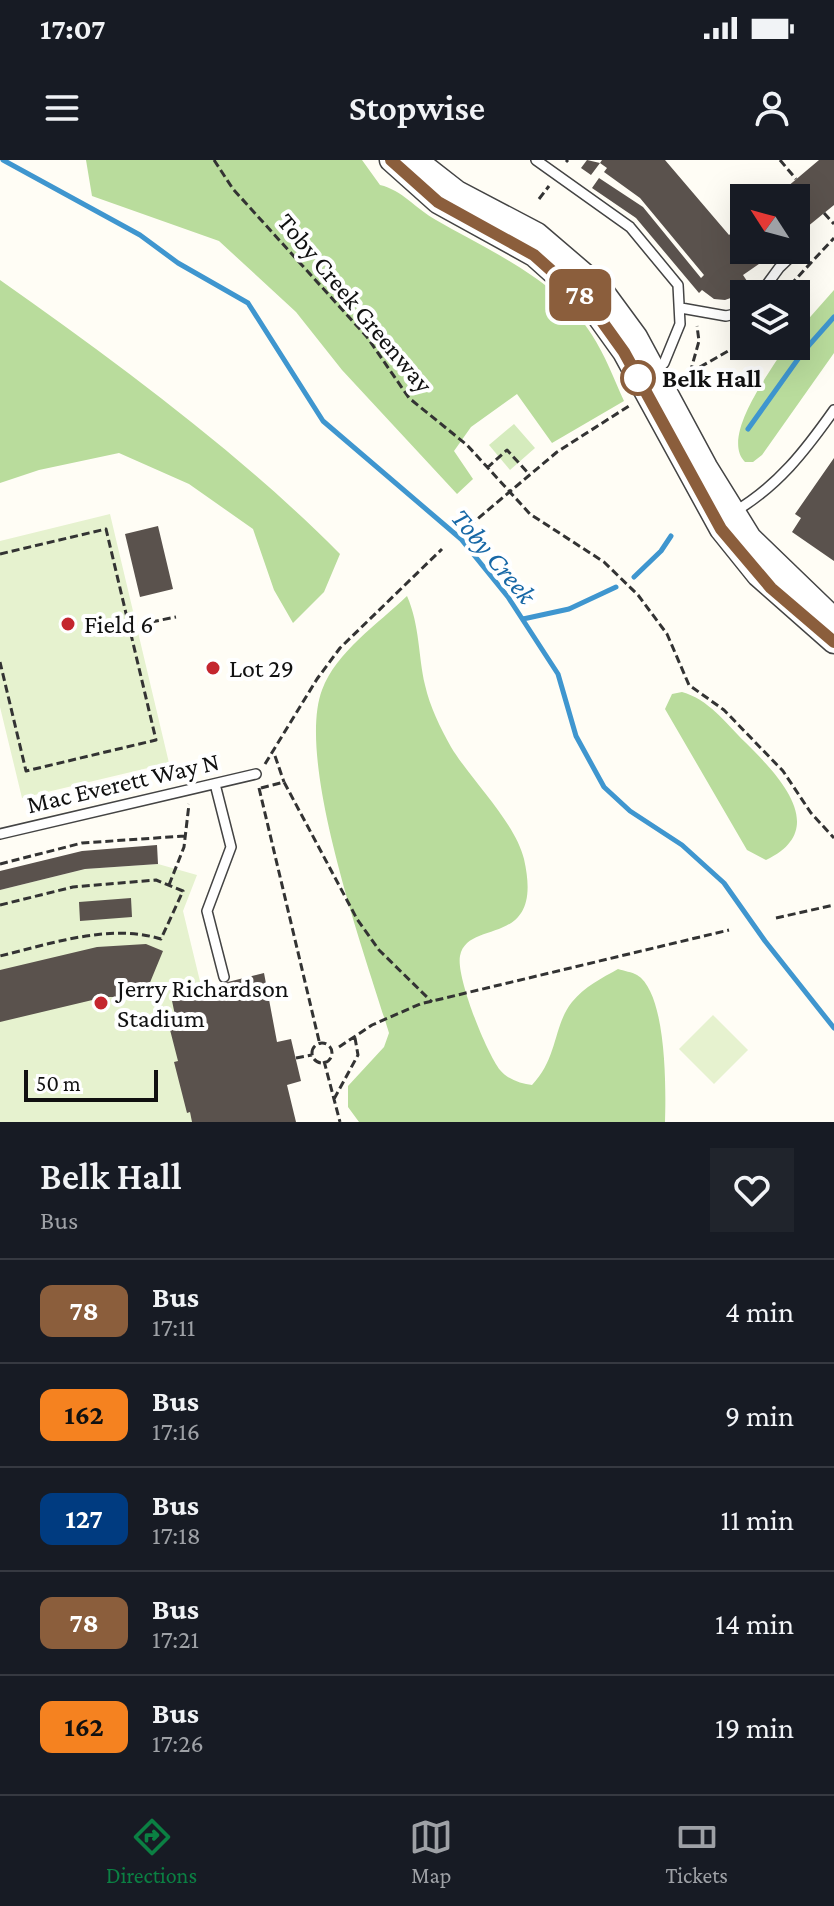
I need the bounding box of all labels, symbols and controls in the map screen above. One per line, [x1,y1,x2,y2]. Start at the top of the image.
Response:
text: 17:07 [40,12,106,45]
icon: menu [40,86,84,130]
icon: person [750,86,794,130]
text: Stopwise [349,88,485,128]
north arrow [730,184,810,264]
map controls [730,184,810,360]
street label: Toby Creek Greenway [272,207,439,399]
line badge: 78 [544,269,616,321]
text: 78 [565,279,595,310]
button: layers [730,280,810,360]
marker: Belk Hall [621,361,655,395]
place label: Belk Hall [662,364,762,393]
water label: Toby Creek [445,502,544,611]
place label: Field 6 [84,610,154,639]
marker: Field 6 [59,615,77,633]
place label: Lot 29 [229,654,294,683]
marker: Lot 29 [204,659,222,677]
street label: Mac Everett Way N [24,747,222,819]
place label: Jerry Richardson Stadium [115,974,289,1033]
marker: Jerry Richardson Stadium [92,994,110,1012]
scale bar [24,1066,158,1102]
text: 50 m [36,1071,81,1096]
button: heart [710,1148,794,1232]
text: Belk Hall [40,1155,182,1197]
text: Bus [40,1206,78,1235]
text: Bus [152,1280,199,1313]
text: 78 [69,1295,99,1326]
text: 4 min [725,1295,794,1328]
text: 17:11 [152,1313,195,1342]
text: Bus [152,1384,199,1417]
text: 162 [64,1399,104,1430]
text: 9 min [725,1399,794,1432]
text: 17:16 [152,1417,200,1446]
text: Bus [152,1488,199,1521]
text: 127 [65,1503,103,1534]
text: 11 min [720,1503,794,1536]
text: 17:18 [152,1521,201,1550]
text: Bus [152,1592,199,1625]
text: 78 [69,1607,99,1638]
text: 14 min [715,1607,794,1640]
text: 17:21 [152,1625,199,1654]
text: Bus [152,1696,199,1729]
text: 162 [64,1711,104,1742]
text: 19 min [715,1711,794,1744]
text: 17:26 [152,1729,204,1758]
tab: Directions [106,1815,197,1888]
tab: Map [409,1815,453,1888]
tab: Tickets [665,1815,728,1888]

